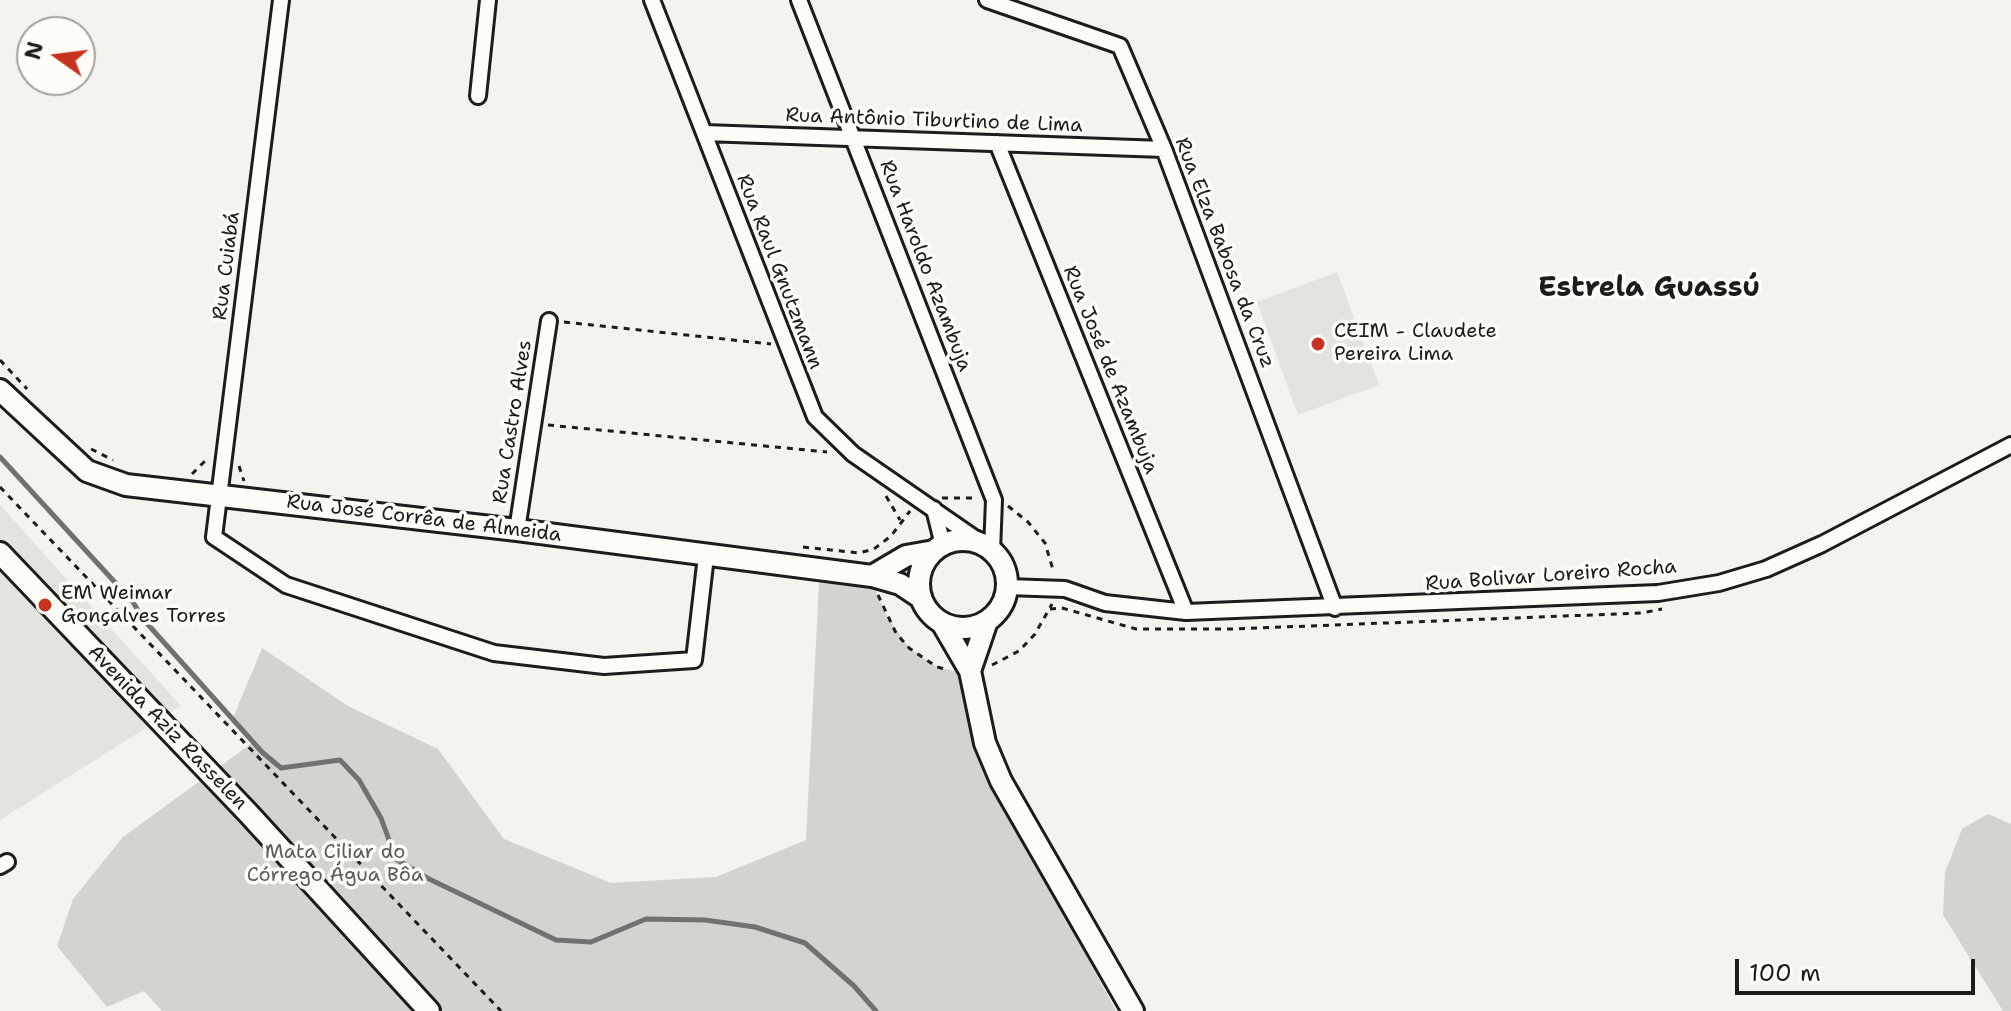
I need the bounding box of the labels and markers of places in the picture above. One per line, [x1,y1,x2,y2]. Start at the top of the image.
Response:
place label: CEIM - Claudete Pereira Lima [1334,320,1497,367]
marker: CEIM - Claudete Pereira Lima [1309,335,1327,353]
place label: EM Weimar Gonçalves Torres [61,582,226,629]
marker: EM Weimar Gonçalves Torres [36,596,54,614]

